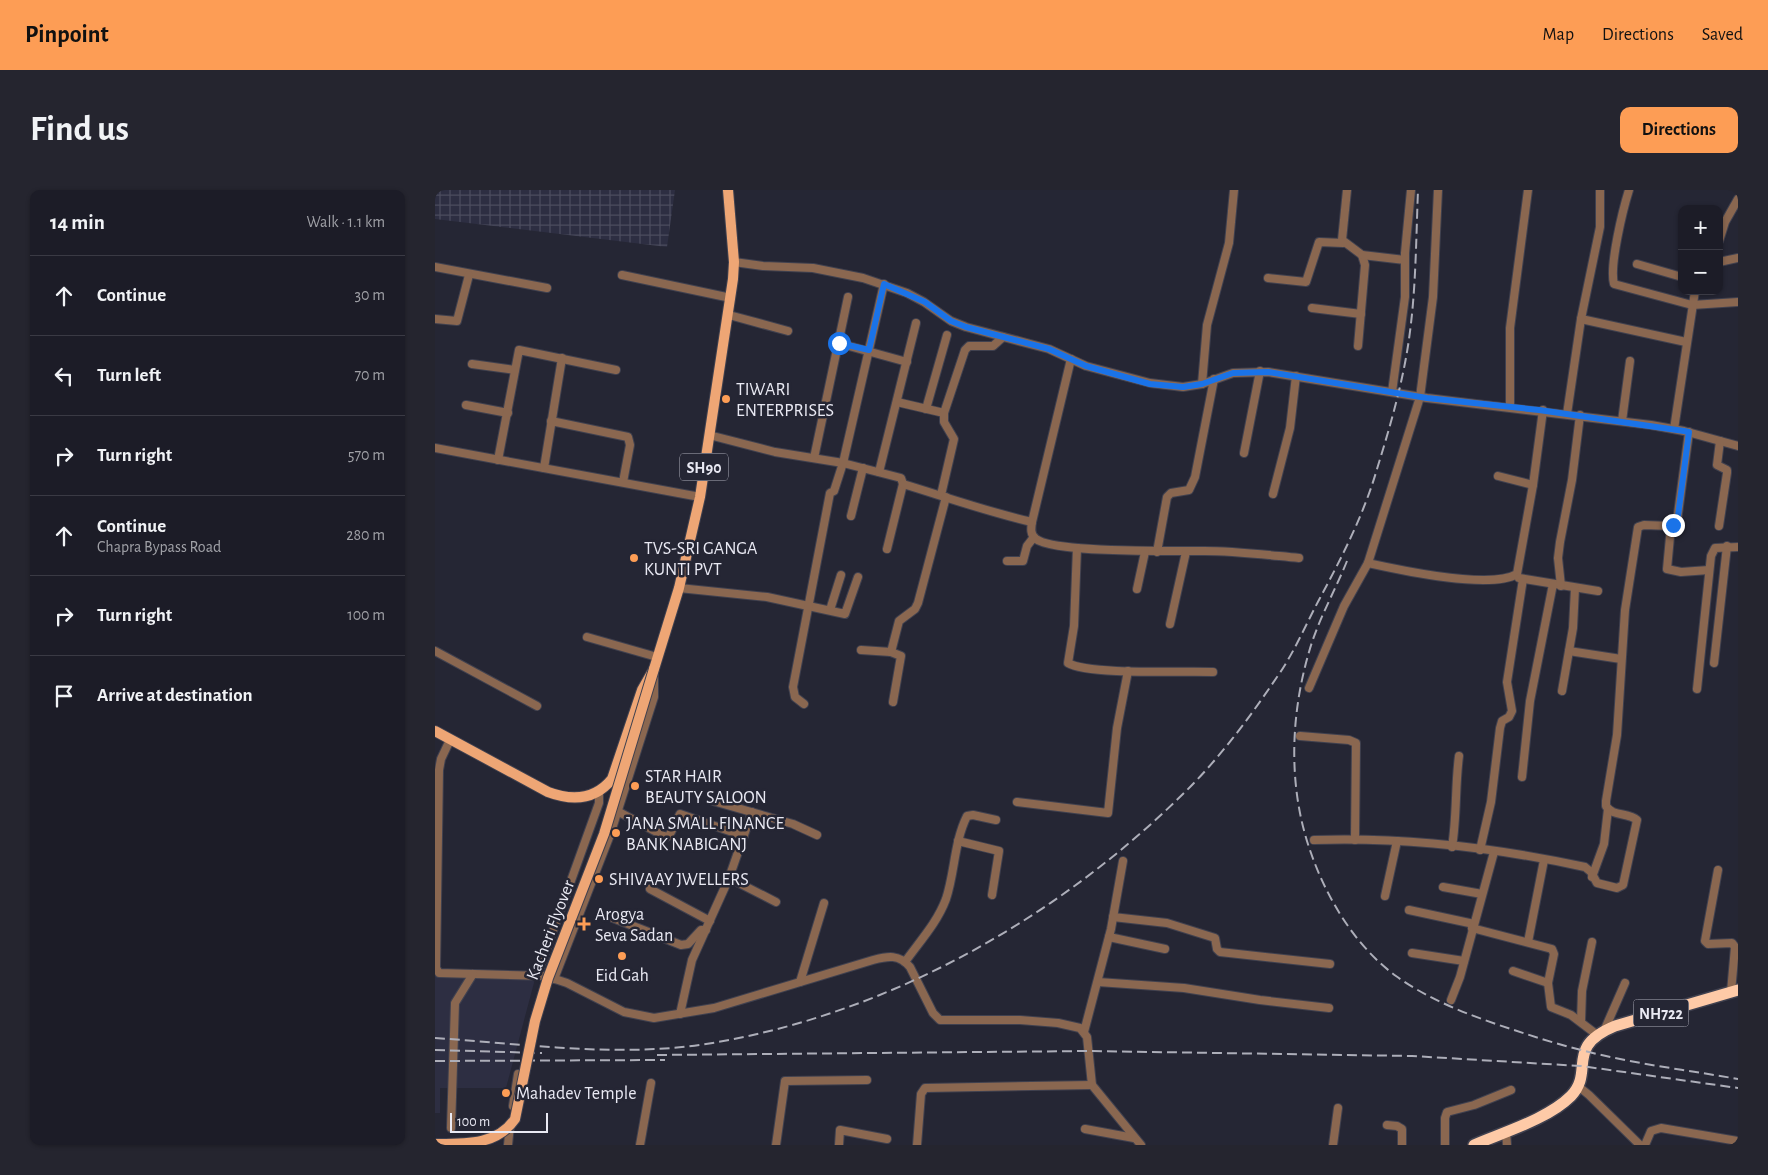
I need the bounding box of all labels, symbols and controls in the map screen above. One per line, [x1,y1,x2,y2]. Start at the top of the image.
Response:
text: Pinpoint [25,23,109,47]
text: Map [1543,26,1574,44]
text: Directions [1602,26,1674,44]
text: Saved [1702,26,1743,44]
button: Directions [1620,107,1738,153]
text: Find us [30,112,129,147]
map controls [1678,205,1723,295]
button: + [1678,205,1723,250]
text: 14 min [50,212,105,233]
text: Walk · 1.1 km [307,214,385,230]
button: − [1678,250,1723,295]
icon: ahead [50,282,78,310]
text: Continue [97,286,166,305]
text: 30 m [355,287,385,303]
route start [828,332,851,355]
icon: left [50,362,78,390]
text: Turn left [97,366,161,385]
text: 70 m [354,367,385,383]
place label: TIWARI ENTERPRISES [736,381,834,420]
marker: TIWARI ENTERPRISES [720,393,732,405]
icon: right [50,442,78,470]
text: Turn right [97,446,172,465]
text: 570 m [348,447,385,463]
road number: SH90 [680,454,728,480]
route end [1662,514,1685,537]
text: Continue [97,517,166,536]
icon: ahead [50,522,78,550]
text: 280 m [346,527,385,543]
text: Chapra Bypass Road [97,539,221,555]
place label: TVS-SRI GANGA KUNTI PVT [644,540,758,579]
marker: TVS-SRI GANGA KUNTI PVT [628,552,640,564]
icon: right [50,602,78,630]
text: Turn right [97,606,172,625]
text: 100 m [347,607,385,623]
icon: arrive [50,682,78,710]
text: Arrive at destination [97,686,253,705]
place label: STAR HAIR BEAUTY SALOON [645,768,767,807]
marker: STAR HAIR BEAUTY SALOON [629,780,641,792]
place label: JANA SMALL FINANCE BANK NABIGANJ [626,815,784,854]
marker: JANA SMALL FINANCE BANK NABIGANJ [610,827,622,839]
place label: SHIVAAY JWELLERS [609,871,749,889]
marker: SHIVAAY JWELLERS [593,873,605,885]
street label: Kacheri Flyover [524,878,578,983]
place label: Arogya Seva Sadan [595,906,673,945]
marker: Arogya Seva Sadan [577,917,591,931]
marker: Eid Gah [616,950,628,962]
place label: Eid Gah [595,967,649,985]
road number: NH722 [1633,1000,1689,1026]
place label: Mahadev Temple [516,1085,636,1103]
marker: Mahadev Temple [500,1087,512,1099]
scale bar [450,1110,547,1133]
text: 100 m [457,1115,490,1129]

